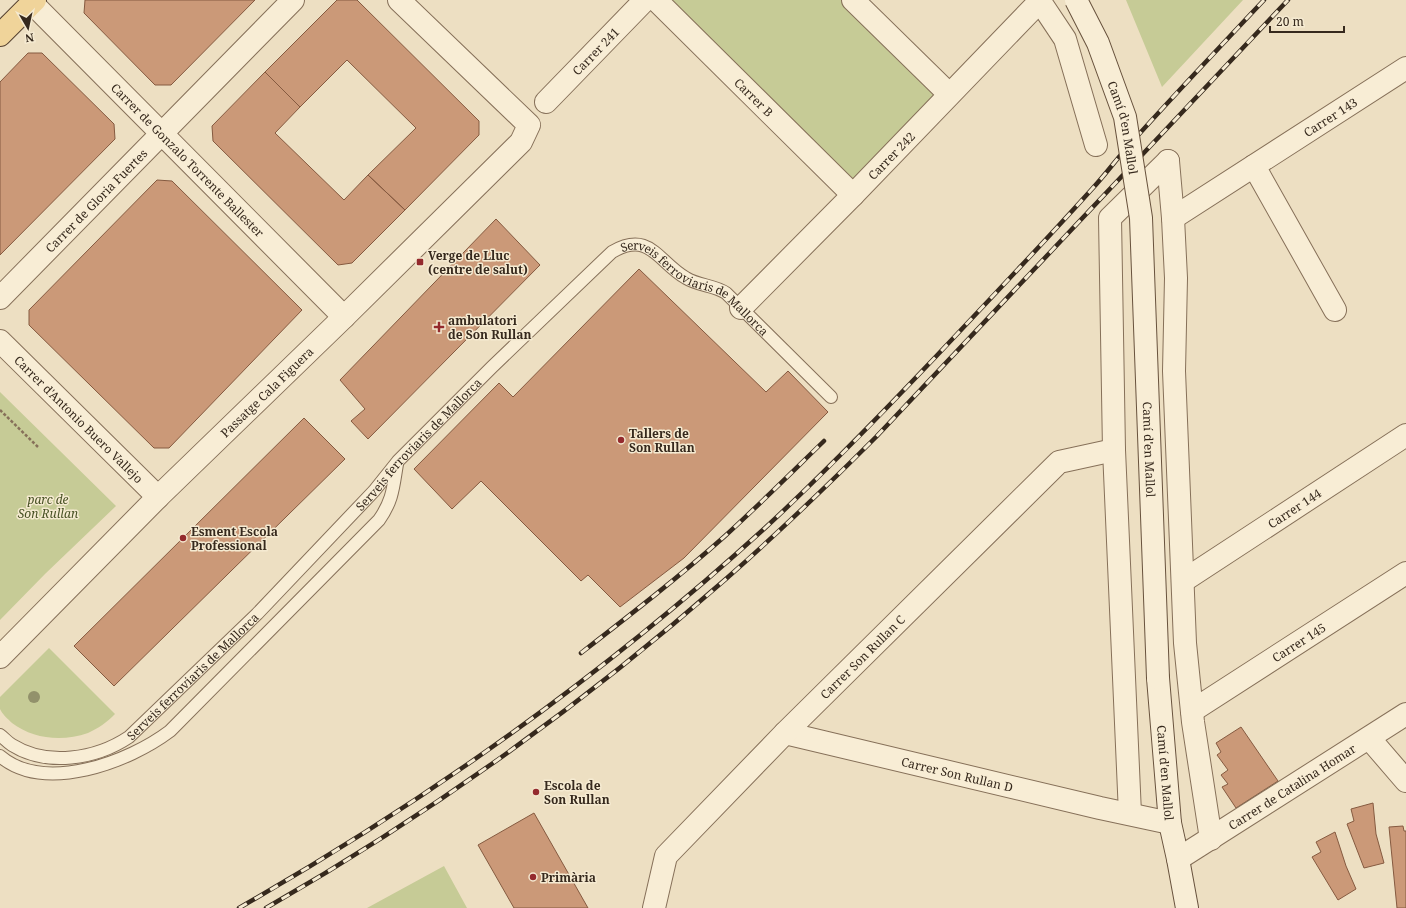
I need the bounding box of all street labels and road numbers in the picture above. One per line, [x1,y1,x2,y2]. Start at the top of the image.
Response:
street label: Carrer 241 [568,23,623,79]
street label: Carrer B [731,74,777,120]
street label: Camí d'en Mallol [1104,78,1142,176]
street label: Carrer de Gonzalo Torrente Ballester [107,79,268,241]
street label: Carrer 143 [1300,93,1361,140]
street label: Carrer 242 [864,128,918,183]
street label: Carrer de Gloria Fuertes [41,145,151,256]
street label: Serveis ferroviaris de Mallorca [618,236,773,339]
street label: Passatge Cala Figuera [216,343,317,441]
street label: Carrer d'Antonio Buero Vallejo [11,351,147,487]
street label: Serveis ferroviaris de Mallorca [351,374,485,514]
street label: Camí d'en Mallol [1139,401,1160,498]
street label: Carrer 144 [1264,484,1325,532]
street label: Serveis ferroviaris de Mallorca [123,609,262,743]
street label: Carrer Son Rullan C [816,611,908,702]
street label: Carrer 145 [1269,619,1329,666]
street label: Camí d'en Mallol [1153,724,1178,821]
street label: Carrer de Catalina Homar [1225,739,1359,833]
street label: Carrer Son Rullan D [900,752,1015,796]

